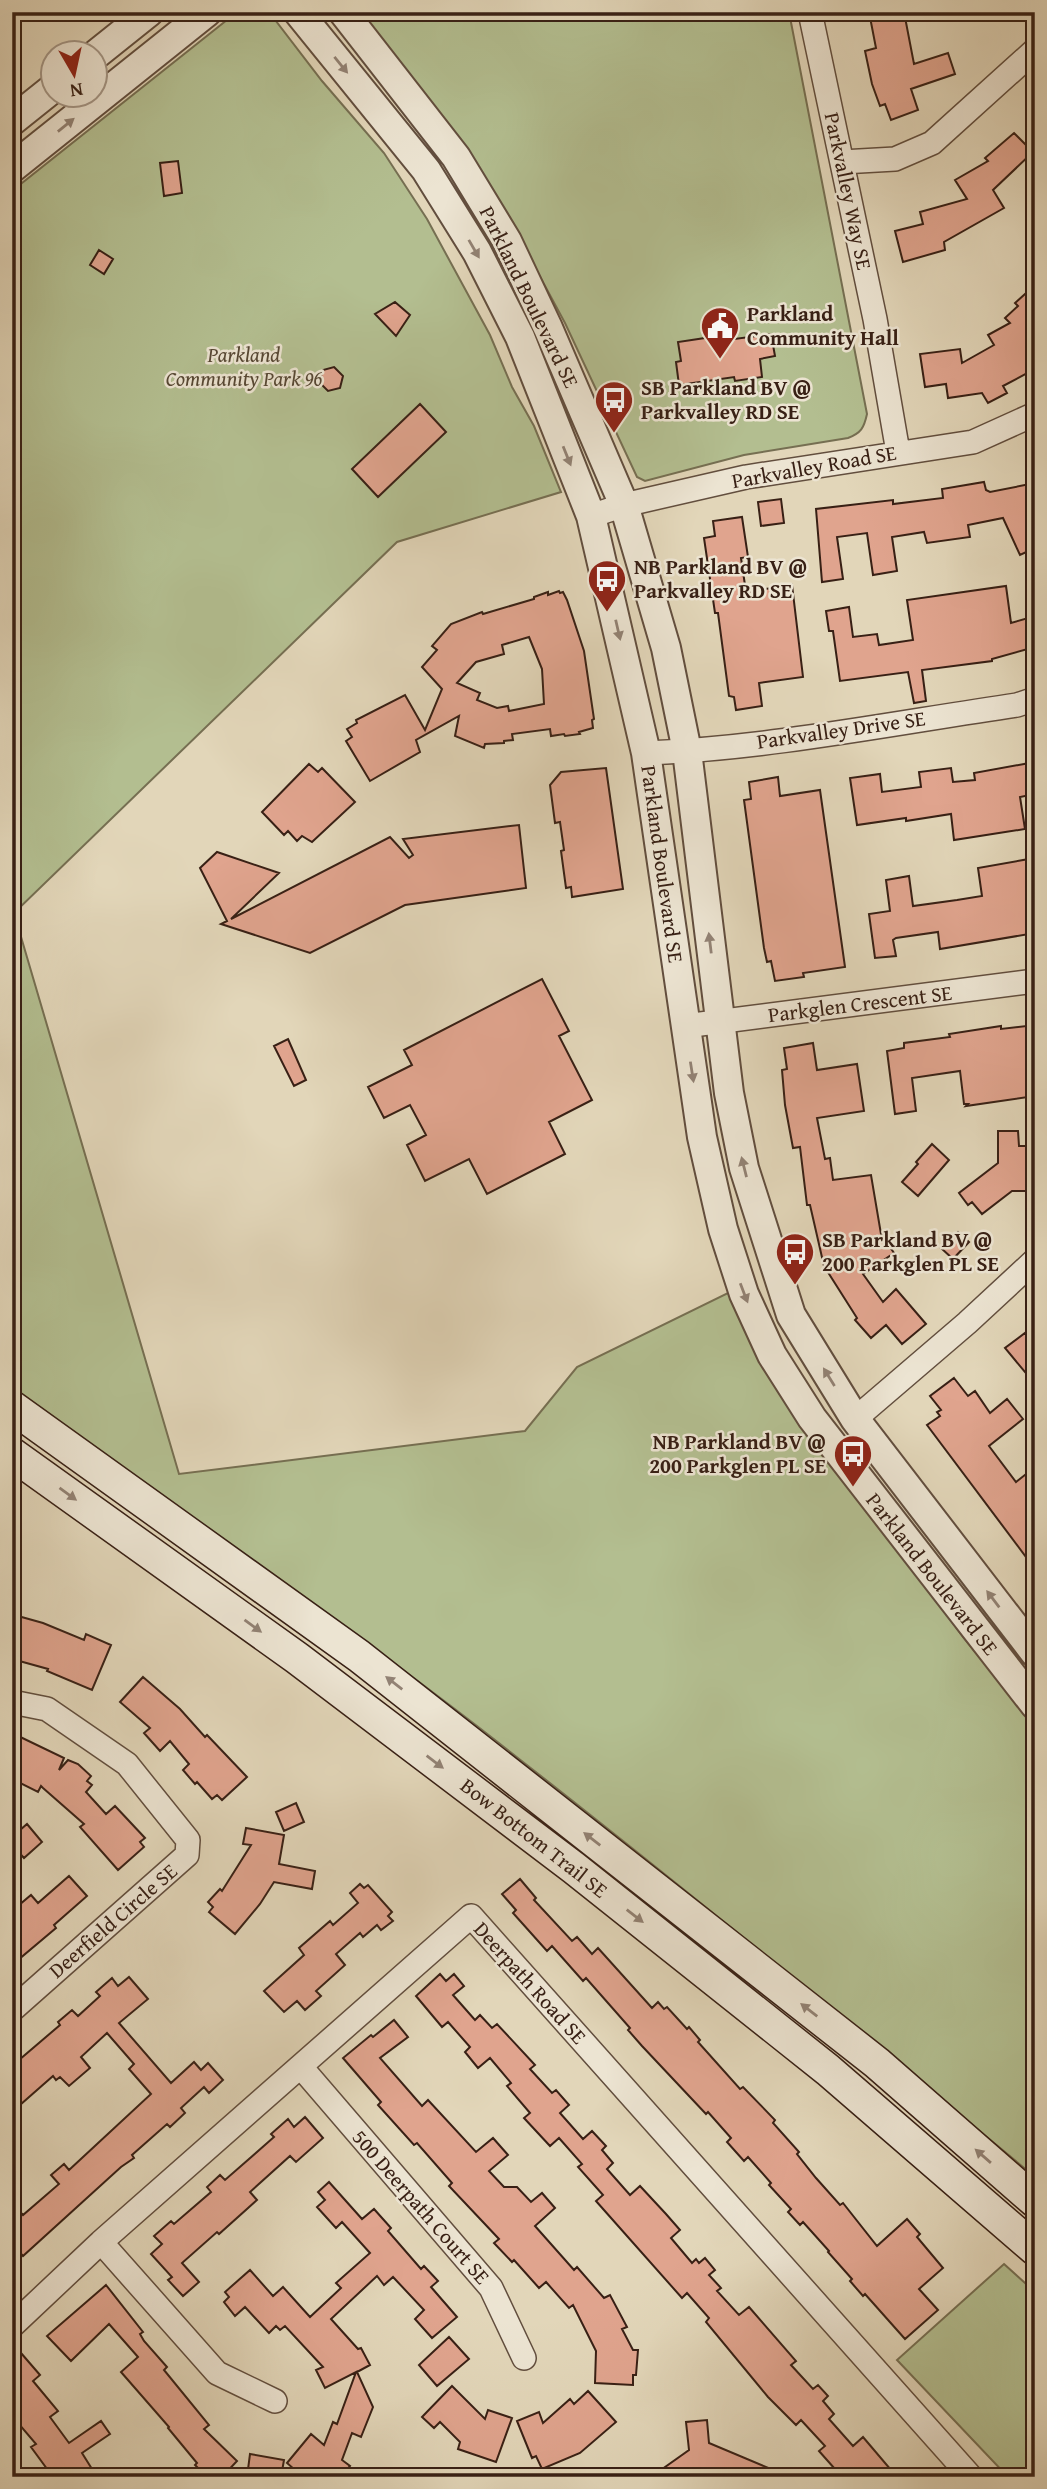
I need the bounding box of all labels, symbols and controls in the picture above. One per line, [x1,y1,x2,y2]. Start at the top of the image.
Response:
north arrow [38,38,108,108]
one-way arrow [333,57,348,74]
text: N [68,76,85,106]
street label: Parkvalley Way SE [817,109,880,273]
one-way arrow [56,118,74,133]
street label: Parkland Boulevard SE [472,201,587,393]
one-way arrow [468,239,480,258]
place label: Parkland Community Hall [747,298,899,353]
public building icon: Parkland Community Hall [699,305,741,360]
park label: Parkland Community Park 96 [166,339,323,394]
place label: SB Parkland BV @ Parkvalley RD SE [641,372,811,427]
bus stop icon: SB Parkland BV @ Parkvalley RD SE [593,379,635,434]
street label: Parkvalley Road SE [729,437,899,496]
one-way arrow [562,446,573,467]
place label: NB Parkland BV @ Parkvalley RD SE [634,551,807,606]
bus stop icon: NB Parkland BV @ Parkvalley RD SE [586,558,628,613]
one-way arrow [613,619,624,641]
street label: Parkvalley Drive SE [755,702,928,757]
street label: Parkland Boulevard SE [633,763,692,965]
one-way arrow [705,932,716,954]
street label: Parkglen Crescent SE [766,977,954,1030]
one-way arrow [687,1061,698,1083]
one-way arrow [738,1156,749,1178]
place label: SB Parkland BV @ 200 Parkglen PL SE [822,1224,999,1279]
bus stop icon: SB Parkland BV @ 200 Parkglen PL SE [774,1231,816,1286]
one-way arrow [739,1282,750,1303]
one-way arrow [823,1367,836,1386]
place label: NB Parkland BV @ 200 Parkglen PL SE [649,1426,826,1481]
bus stop icon: NB Parkland BV @ 200 Parkglen PL SE [832,1433,874,1488]
street label: Parkland Boulevard SE [859,1486,1006,1662]
one-way arrow [59,1487,77,1501]
one-way arrow [987,1590,1001,1608]
one-way arrow [244,1619,262,1633]
one-way arrow [385,1676,402,1691]
one-way arrow [426,1755,444,1769]
street label: Bow Bottom Trail SE [454,1770,615,1905]
one-way arrow [583,1831,601,1846]
street label: Deerfield Circle SE [42,1856,184,1985]
one-way arrow [625,1909,643,1924]
street label: Deerpath Road SE [467,1914,594,2051]
one-way arrow [800,2003,818,2017]
street label: 500 Deerpath Court SE [345,2122,498,2291]
one-way arrow [975,2149,992,2164]

